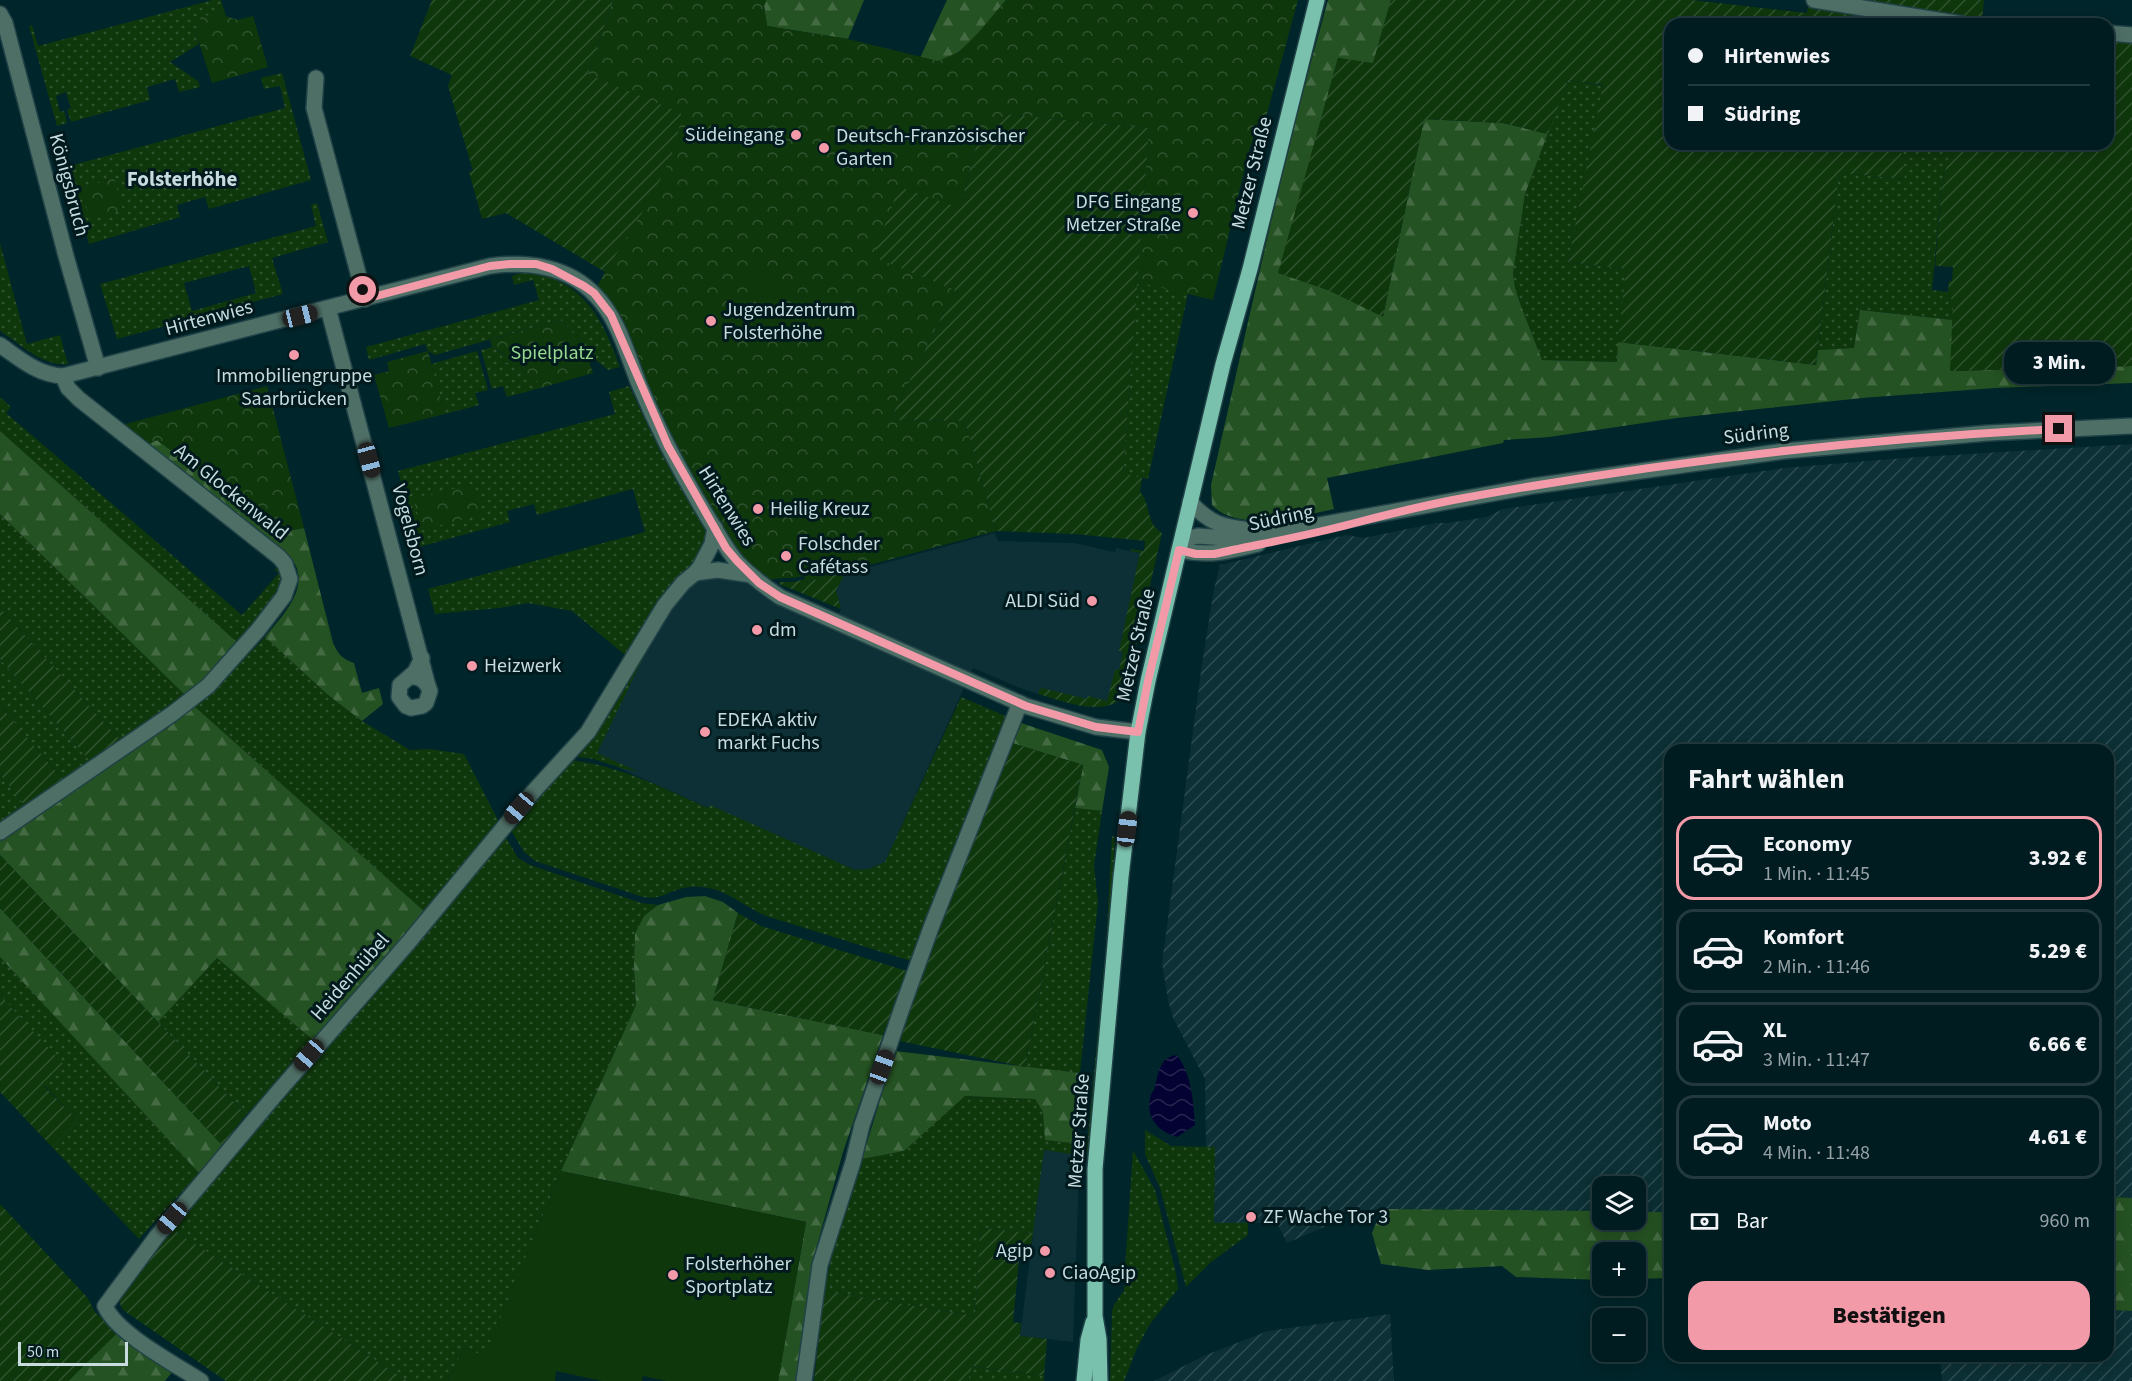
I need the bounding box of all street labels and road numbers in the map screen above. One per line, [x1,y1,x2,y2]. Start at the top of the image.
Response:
street label: Metzer Straße [1224,114,1280,232]
street label: Königsbruch [42,130,96,240]
street label: Hirtenwies [162,293,256,343]
street label: Südring [1722,416,1790,452]
street label: Am Glockenwald [168,437,294,547]
street label: Hirtenwies [691,460,763,552]
street label: Vogelsborn [384,481,436,579]
street label: Südring [1246,497,1316,539]
street label: Metzer Straße [1109,586,1163,704]
street label: Heidenhübel [304,927,396,1027]
street label: Metzer Straße [1061,1073,1097,1189]

